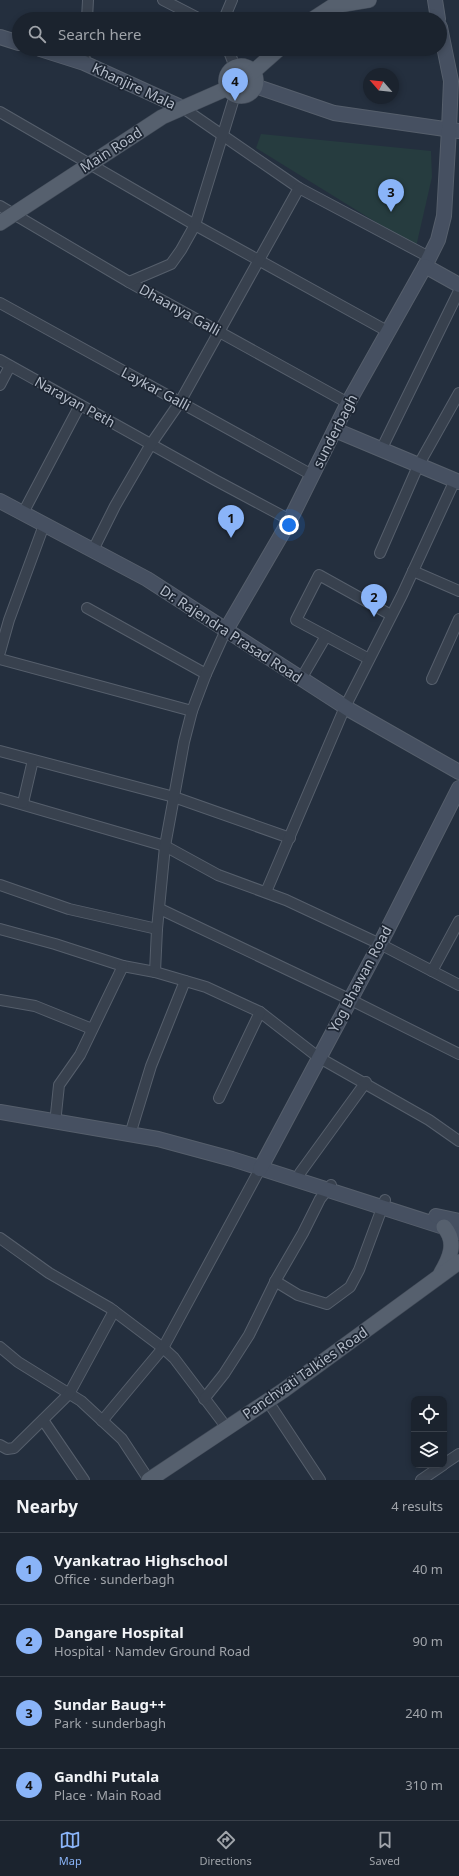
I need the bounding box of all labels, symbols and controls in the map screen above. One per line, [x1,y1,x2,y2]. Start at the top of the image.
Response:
search box [12,12,447,56]
icon: search [26,23,48,45]
text: Search here [58,24,141,44]
street label: Khanjire Mala [89,58,179,113]
pin: 4 [222,68,248,101]
north arrow [363,68,399,104]
street label: Main Road [76,123,145,177]
pin: 3 [378,179,404,212]
street label: Dhaanya Galli [136,279,225,340]
street label: Laykar Galli [118,362,194,415]
street label: Narayan Peth [32,372,119,431]
street label: sunderbagh [308,391,361,471]
pin: 1 [218,505,244,538]
your location [279,515,299,535]
street label: Dr. Rajendra Prasad Road [157,580,306,687]
pin: 2 [361,584,387,617]
street label: Yog Bhawan Road [323,922,396,1035]
street label: Panchvati Talkies Road [238,1322,371,1423]
map controls [411,1396,447,1468]
button: locate [411,1396,447,1432]
button: layers [411,1432,447,1468]
text: Nearby [16,1495,78,1518]
text: 4 results [391,1497,443,1515]
text: Vyankatrao Highschool [54,1550,228,1570]
text: 1 [25,1560,33,1578]
text: 40 m [413,1560,443,1578]
text: Office · sunderbagh [54,1570,175,1588]
text: Dangare Hospital [54,1622,184,1642]
text: 2 [25,1632,33,1650]
text: 90 m [413,1632,443,1650]
text: Hospital · Namdev Ground Road [54,1642,250,1660]
text: Sundar Baug++ [54,1694,166,1714]
text: 3 [25,1704,33,1722]
text: 240 m [405,1704,443,1722]
text: Park · sunderbagh [54,1714,166,1732]
text: Gandhi Putala [54,1766,159,1786]
text: 4 [25,1776,33,1794]
text: 310 m [405,1776,443,1794]
text: Place · Main Road [54,1786,161,1804]
tab: Map [59,1829,82,1868]
tab: Directions [199,1829,252,1868]
tab: Saved [369,1829,400,1868]

